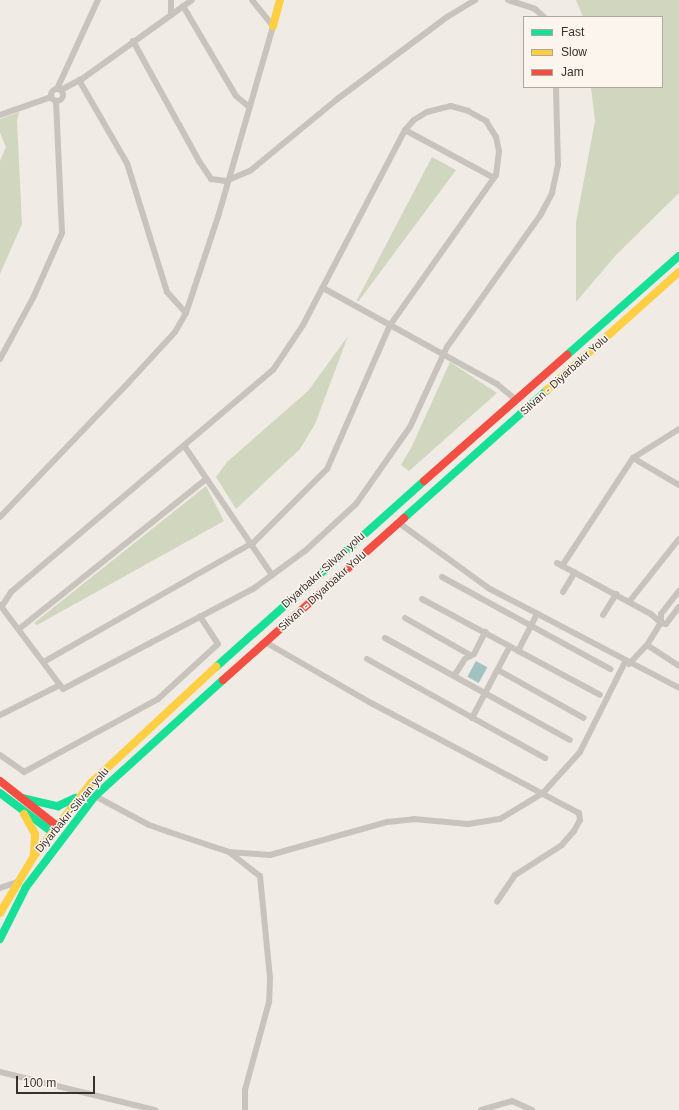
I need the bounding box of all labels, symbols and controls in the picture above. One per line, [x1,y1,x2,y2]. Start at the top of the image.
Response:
legend [523,16,663,88]
text: Fast [561,25,584,39]
text: Slow [561,45,587,59]
text: Jam [561,65,584,79]
street label: Silvan - Diyarbakır Yolu [517,332,611,418]
street label: Diyarbakır-Silvan yolu [279,529,367,611]
street label: Silvan - Diyarbakır Yolu [275,548,369,634]
street label: Diyarbakır-Silvan yolu [33,765,111,855]
scale bar [18,1068,97,1094]
text: 100 m [23,1076,56,1090]

